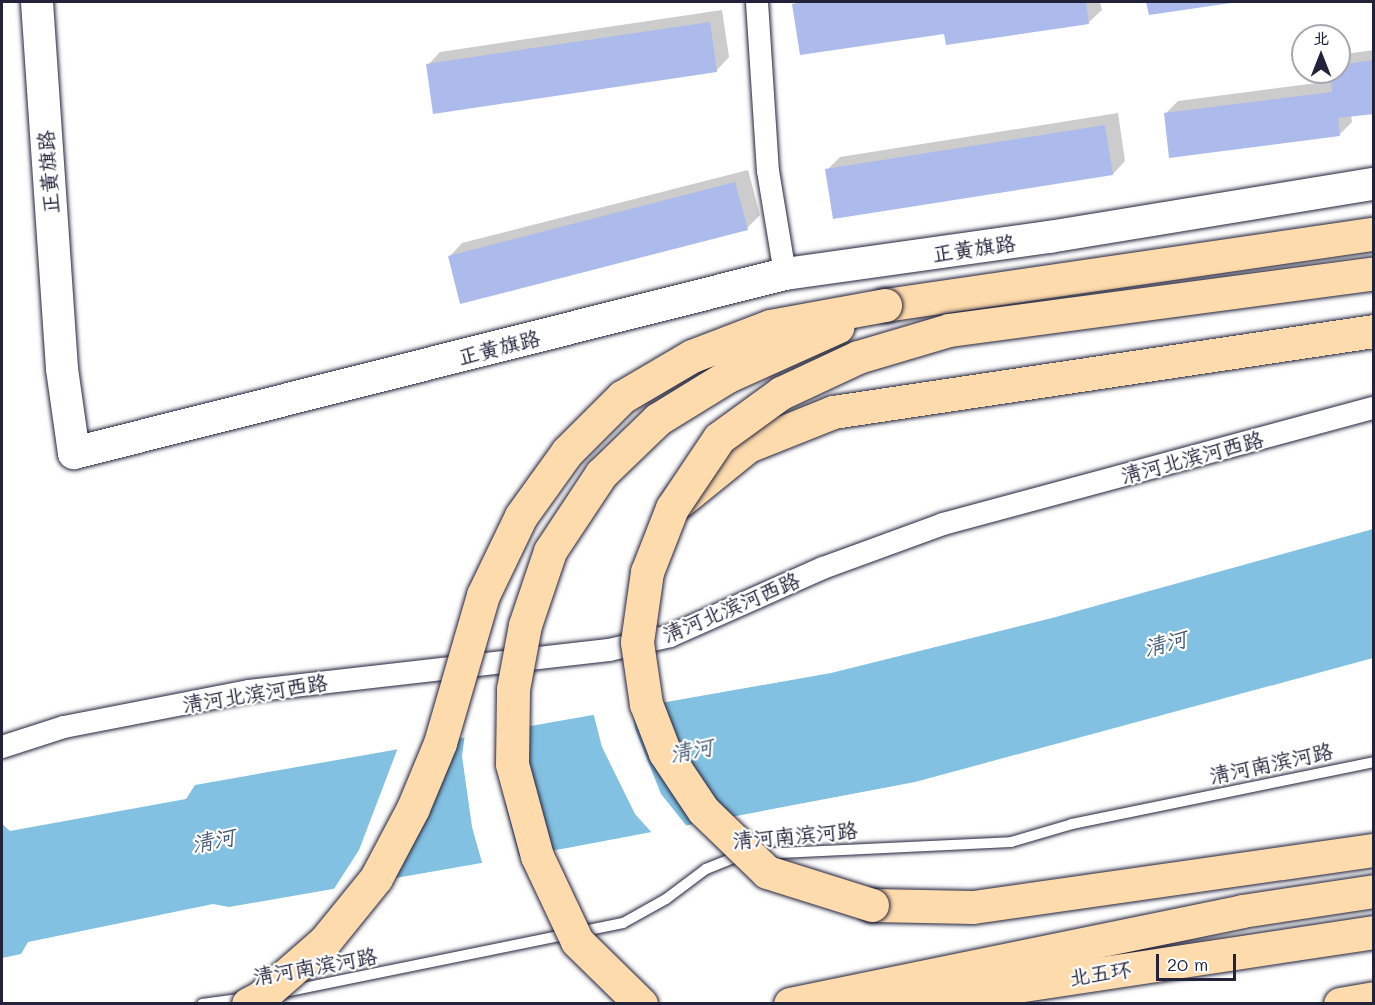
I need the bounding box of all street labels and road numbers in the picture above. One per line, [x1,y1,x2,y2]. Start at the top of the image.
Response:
street label: 正黄旗路 [33,129,63,215]
street label: 正黄旗路 [931,230,1017,266]
street label: 正黄旗路 [455,325,543,369]
street label: 清河北滨河西路 [1118,426,1266,488]
street label: 清河北滨河西路 [658,567,804,647]
street label: 清河北滨河西路 [180,669,330,717]
street label: 清河南滨河路 [1207,738,1335,788]
street label: 清河南滨河路 [731,817,859,853]
street label: 清河南滨河路 [251,943,379,989]
street label: 北五环 [1067,956,1133,990]

